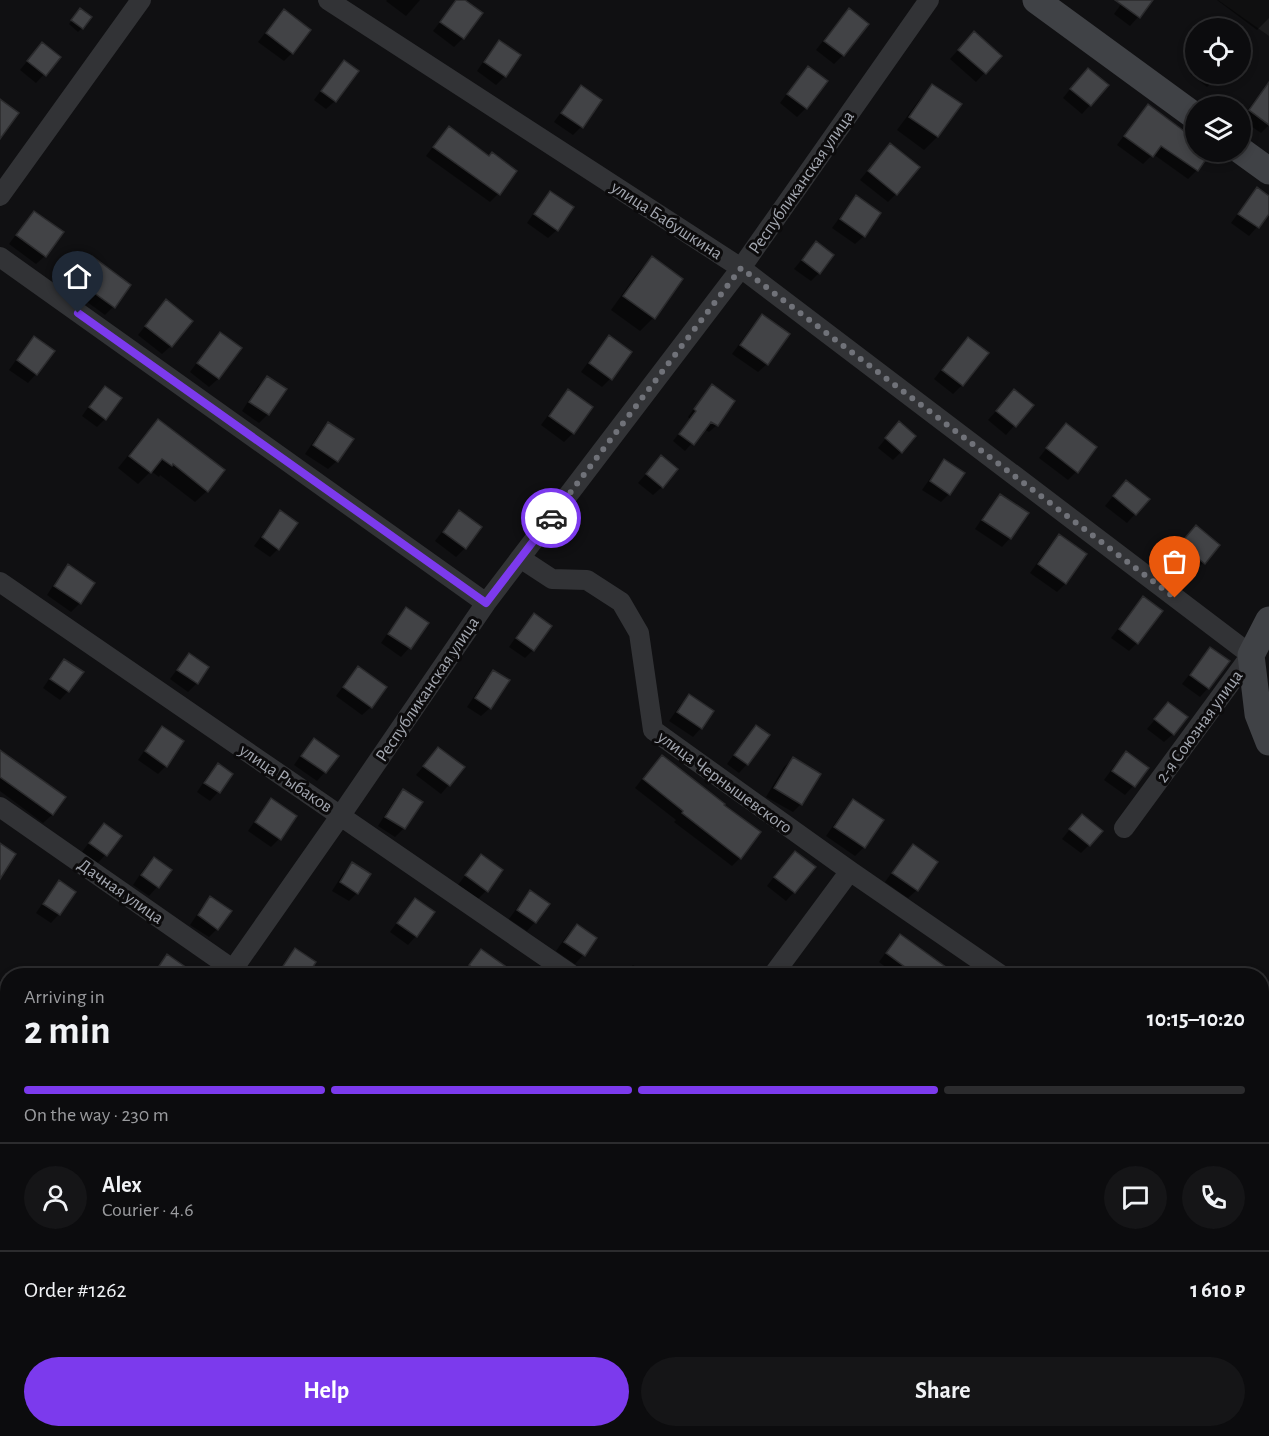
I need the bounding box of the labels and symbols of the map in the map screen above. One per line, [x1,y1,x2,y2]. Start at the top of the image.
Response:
street label: Республиканская улица [745,107,858,258]
street label: улица Бабушкина [607,177,726,263]
pin [52,251,103,313]
courier [521,488,581,548]
pin [1149,536,1200,598]
street label: Республиканская улица [372,613,483,765]
street label: 2-я Союзная улица [1153,667,1247,786]
street label: улица Чернышевского [653,728,795,837]
street label: улица Рыбаков [235,740,336,816]
street label: Дачная улица [74,856,167,928]

